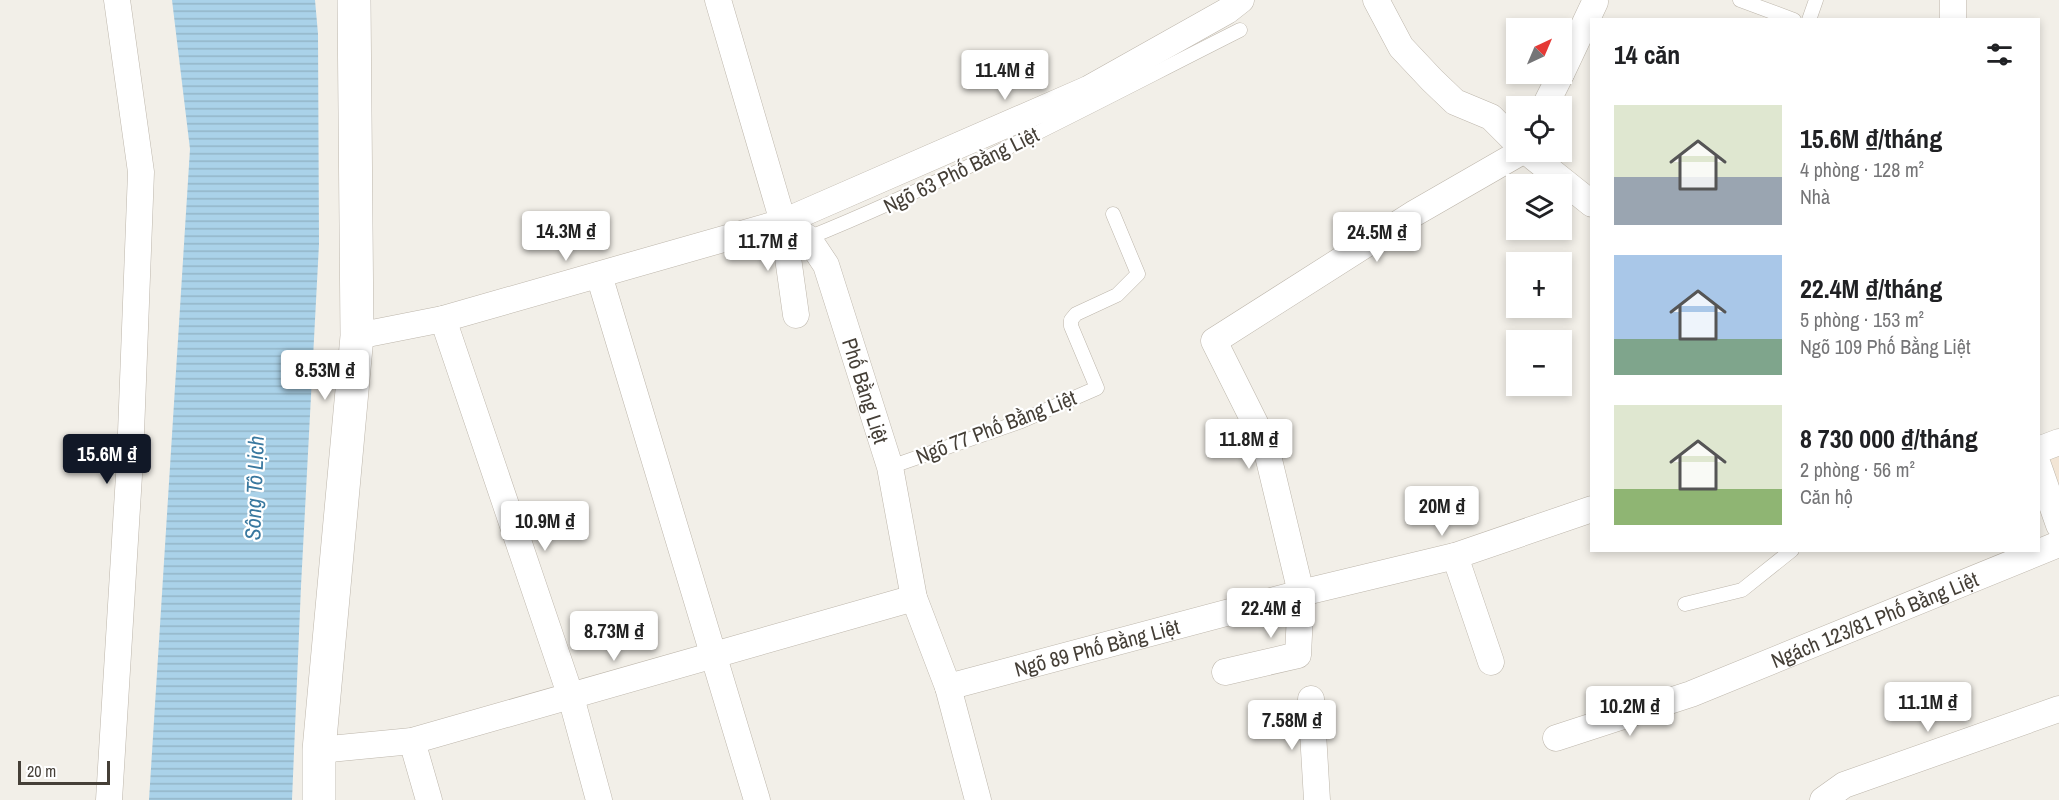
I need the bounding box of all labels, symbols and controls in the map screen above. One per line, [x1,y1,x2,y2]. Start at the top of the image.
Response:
north arrow [1506,18,1572,84]
map controls [1506,18,1572,396]
text: 14 căn [1614,37,1680,72]
icon: filters [1983,38,2016,71]
pin: 11.4M ₫ [950,50,1060,101]
text: 11.4M ₫ [975,56,1035,83]
button: locate [1506,96,1572,162]
street label: Ngõ 63 Phố Bằng Liệt [878,120,1044,220]
text: 15.6M ₫/tháng [1800,121,1942,156]
icon: home [1662,129,1734,201]
text: 4 phòng · 128 m² [1800,156,1924,183]
button: layers [1506,174,1572,240]
text: Nhà [1800,183,1830,210]
pin: 14.3M ₫ [511,211,621,262]
pin: 24.5M ₫ [1322,212,1432,263]
text: 14.3M ₫ [536,217,596,244]
text: 24.5M ₫ [1347,218,1407,245]
pin: 11.7M ₫ [713,221,823,272]
text: 11.7M ₫ [738,227,798,254]
button: + [1506,252,1572,318]
text: 22.4M ₫/tháng [1800,271,1942,306]
icon: home [1662,279,1734,351]
text: 5 phòng · 153 m² [1800,306,1924,333]
button: − [1506,330,1572,396]
text: Ngõ 109 Phố Bằng Liệt [1800,333,1971,360]
street label: Phố Bằng Liệt [836,334,896,447]
pin: 8.53M ₫ [270,350,380,401]
text: 8.53M ₫ [295,356,355,383]
street label: Ngõ 77 Phố Bằng Liệt [912,383,1080,471]
pin: 11.8M ₫ [1194,419,1304,470]
text: 8 730 000 ₫/tháng [1800,421,1978,456]
text: 11.8M ₫ [1219,425,1279,452]
icon: home [1662,429,1734,501]
pin: 15.6M ₫ [52,434,162,485]
water label: Sông Tô Lịch [237,435,271,541]
text: 15.6M ₫ [77,440,137,467]
text: 2 phòng · 56 m² [1800,456,1915,483]
text: Căn hộ [1800,483,1853,510]
pin: 20M ₫ [1400,486,1484,537]
text: 20M ₫ [1419,492,1465,519]
pin: 10.9M ₫ [490,501,600,552]
text: 10.9M ₫ [515,507,575,534]
street label: Ngách 123/81 Phố Bằng Liệt [1766,564,1982,674]
pin: 22.4M ₫ [1216,588,1326,639]
text: 22.4M ₫ [1241,594,1301,621]
pin: 8.73M ₫ [559,611,669,662]
street label: Ngõ 89 Phố Bằng Liệt [1011,611,1183,683]
text: 8.73M ₫ [584,617,644,644]
pin: 11.1M ₫ [1873,682,1983,733]
pin: 10.2M ₫ [1575,686,1685,737]
text: 11.1M ₫ [1898,688,1958,715]
text: 10.2M ₫ [1600,692,1660,719]
pin: 7.58M ₫ [1237,700,1347,751]
text: 7.58M ₫ [1262,706,1322,733]
scale bar [18,758,110,786]
text: 20 m [27,760,56,782]

